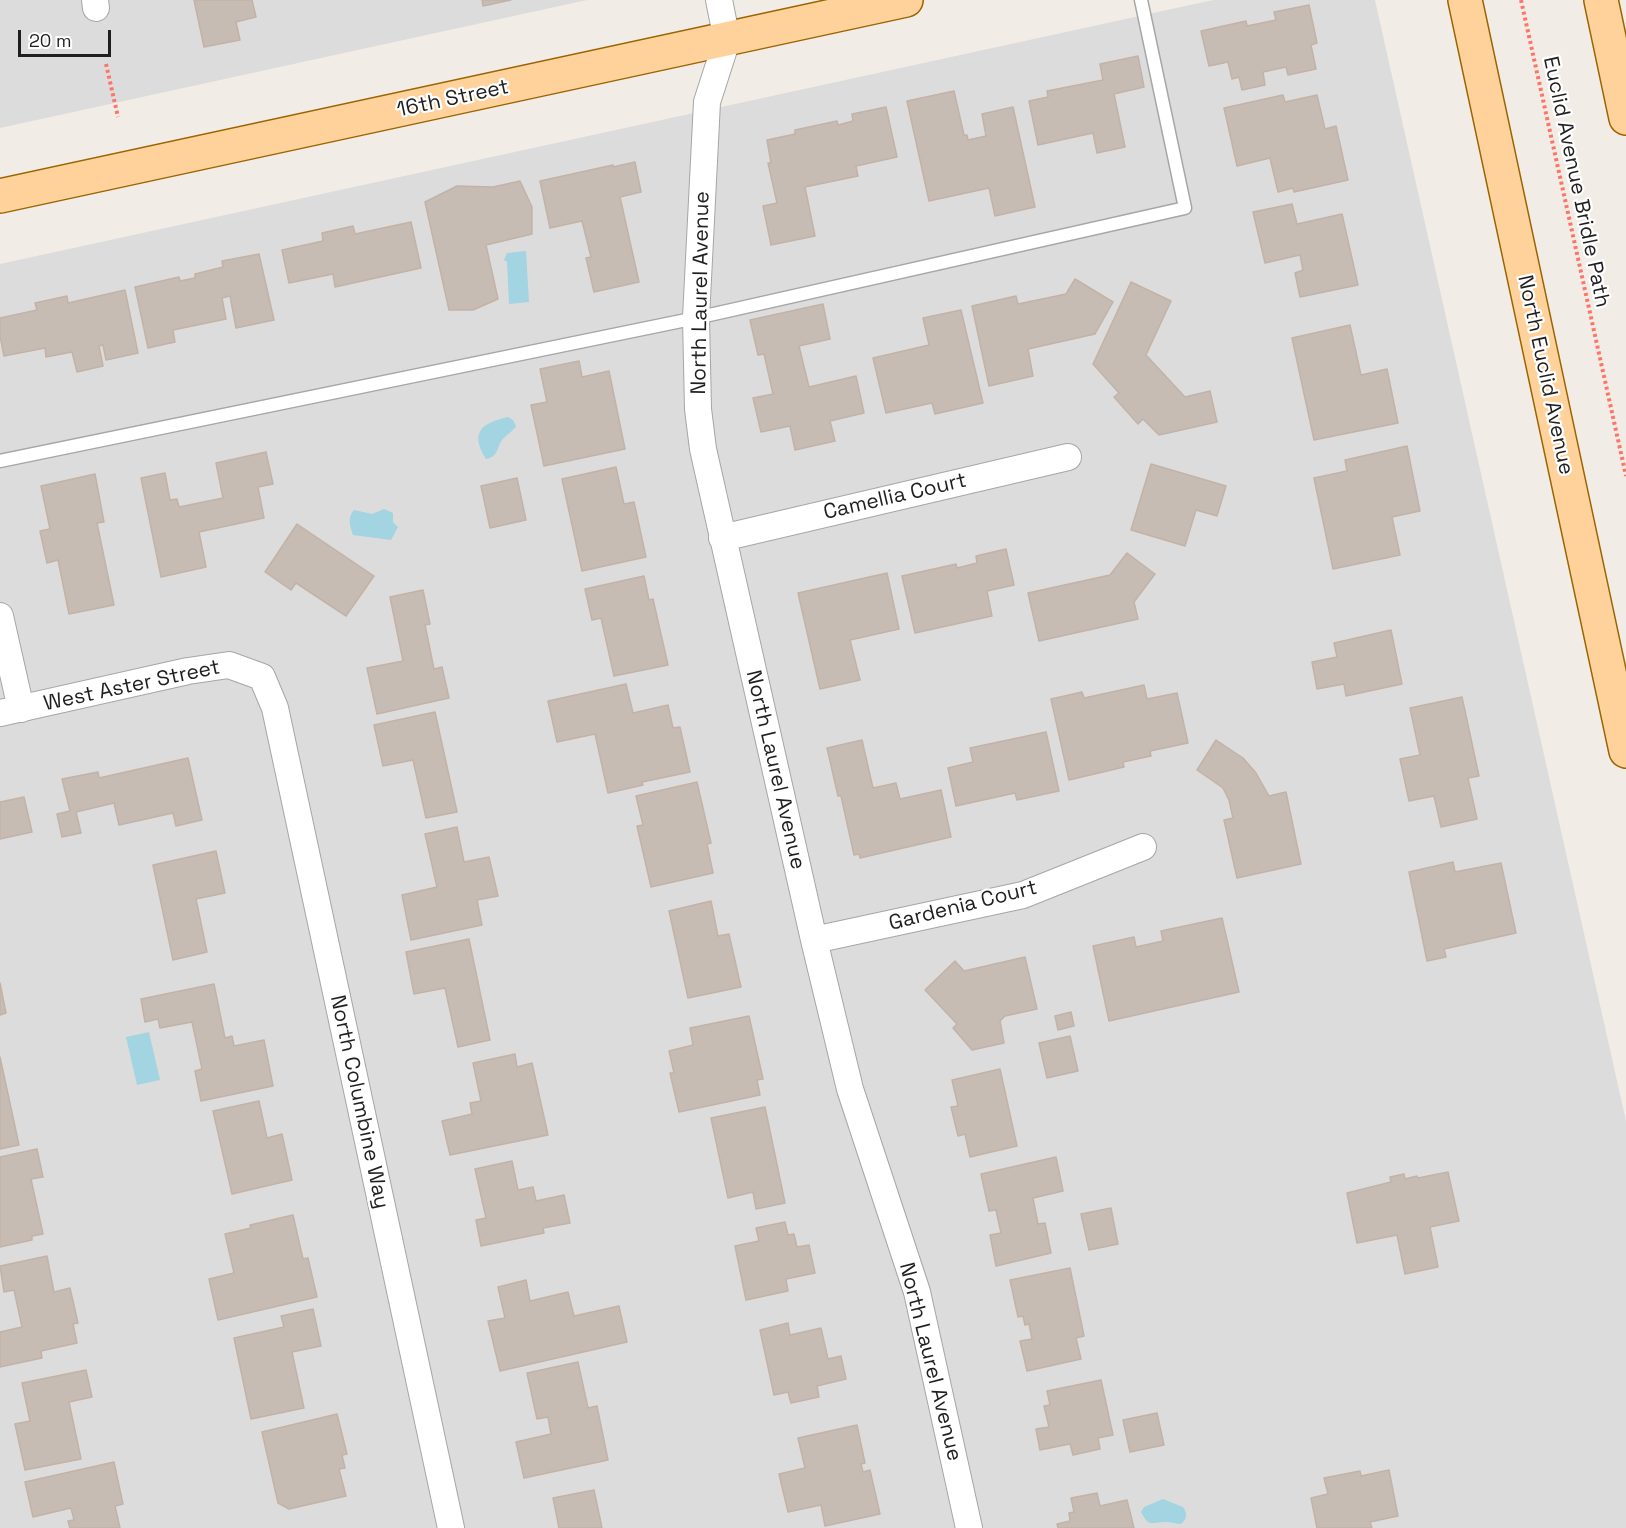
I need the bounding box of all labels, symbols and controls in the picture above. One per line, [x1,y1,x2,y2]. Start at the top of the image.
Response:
scale bar [21,18,114,56]
text: 20 m [29,29,72,52]
street label: Euclid Avenue Bridle Path [1537,54,1615,310]
street label: 16th Street [395,75,511,123]
street label: North Laurel Avenue [687,191,715,395]
street label: North Euclid Avenue [1512,273,1578,477]
street label: Camellia Court [821,468,969,526]
street label: West Aster Street [42,655,222,717]
street label: North Laurel Avenue [740,668,810,872]
street label: Gardenia Court [886,875,1040,937]
street label: North Columbine Way [324,993,394,1211]
street label: North Laurel Avenue [893,1260,967,1464]

